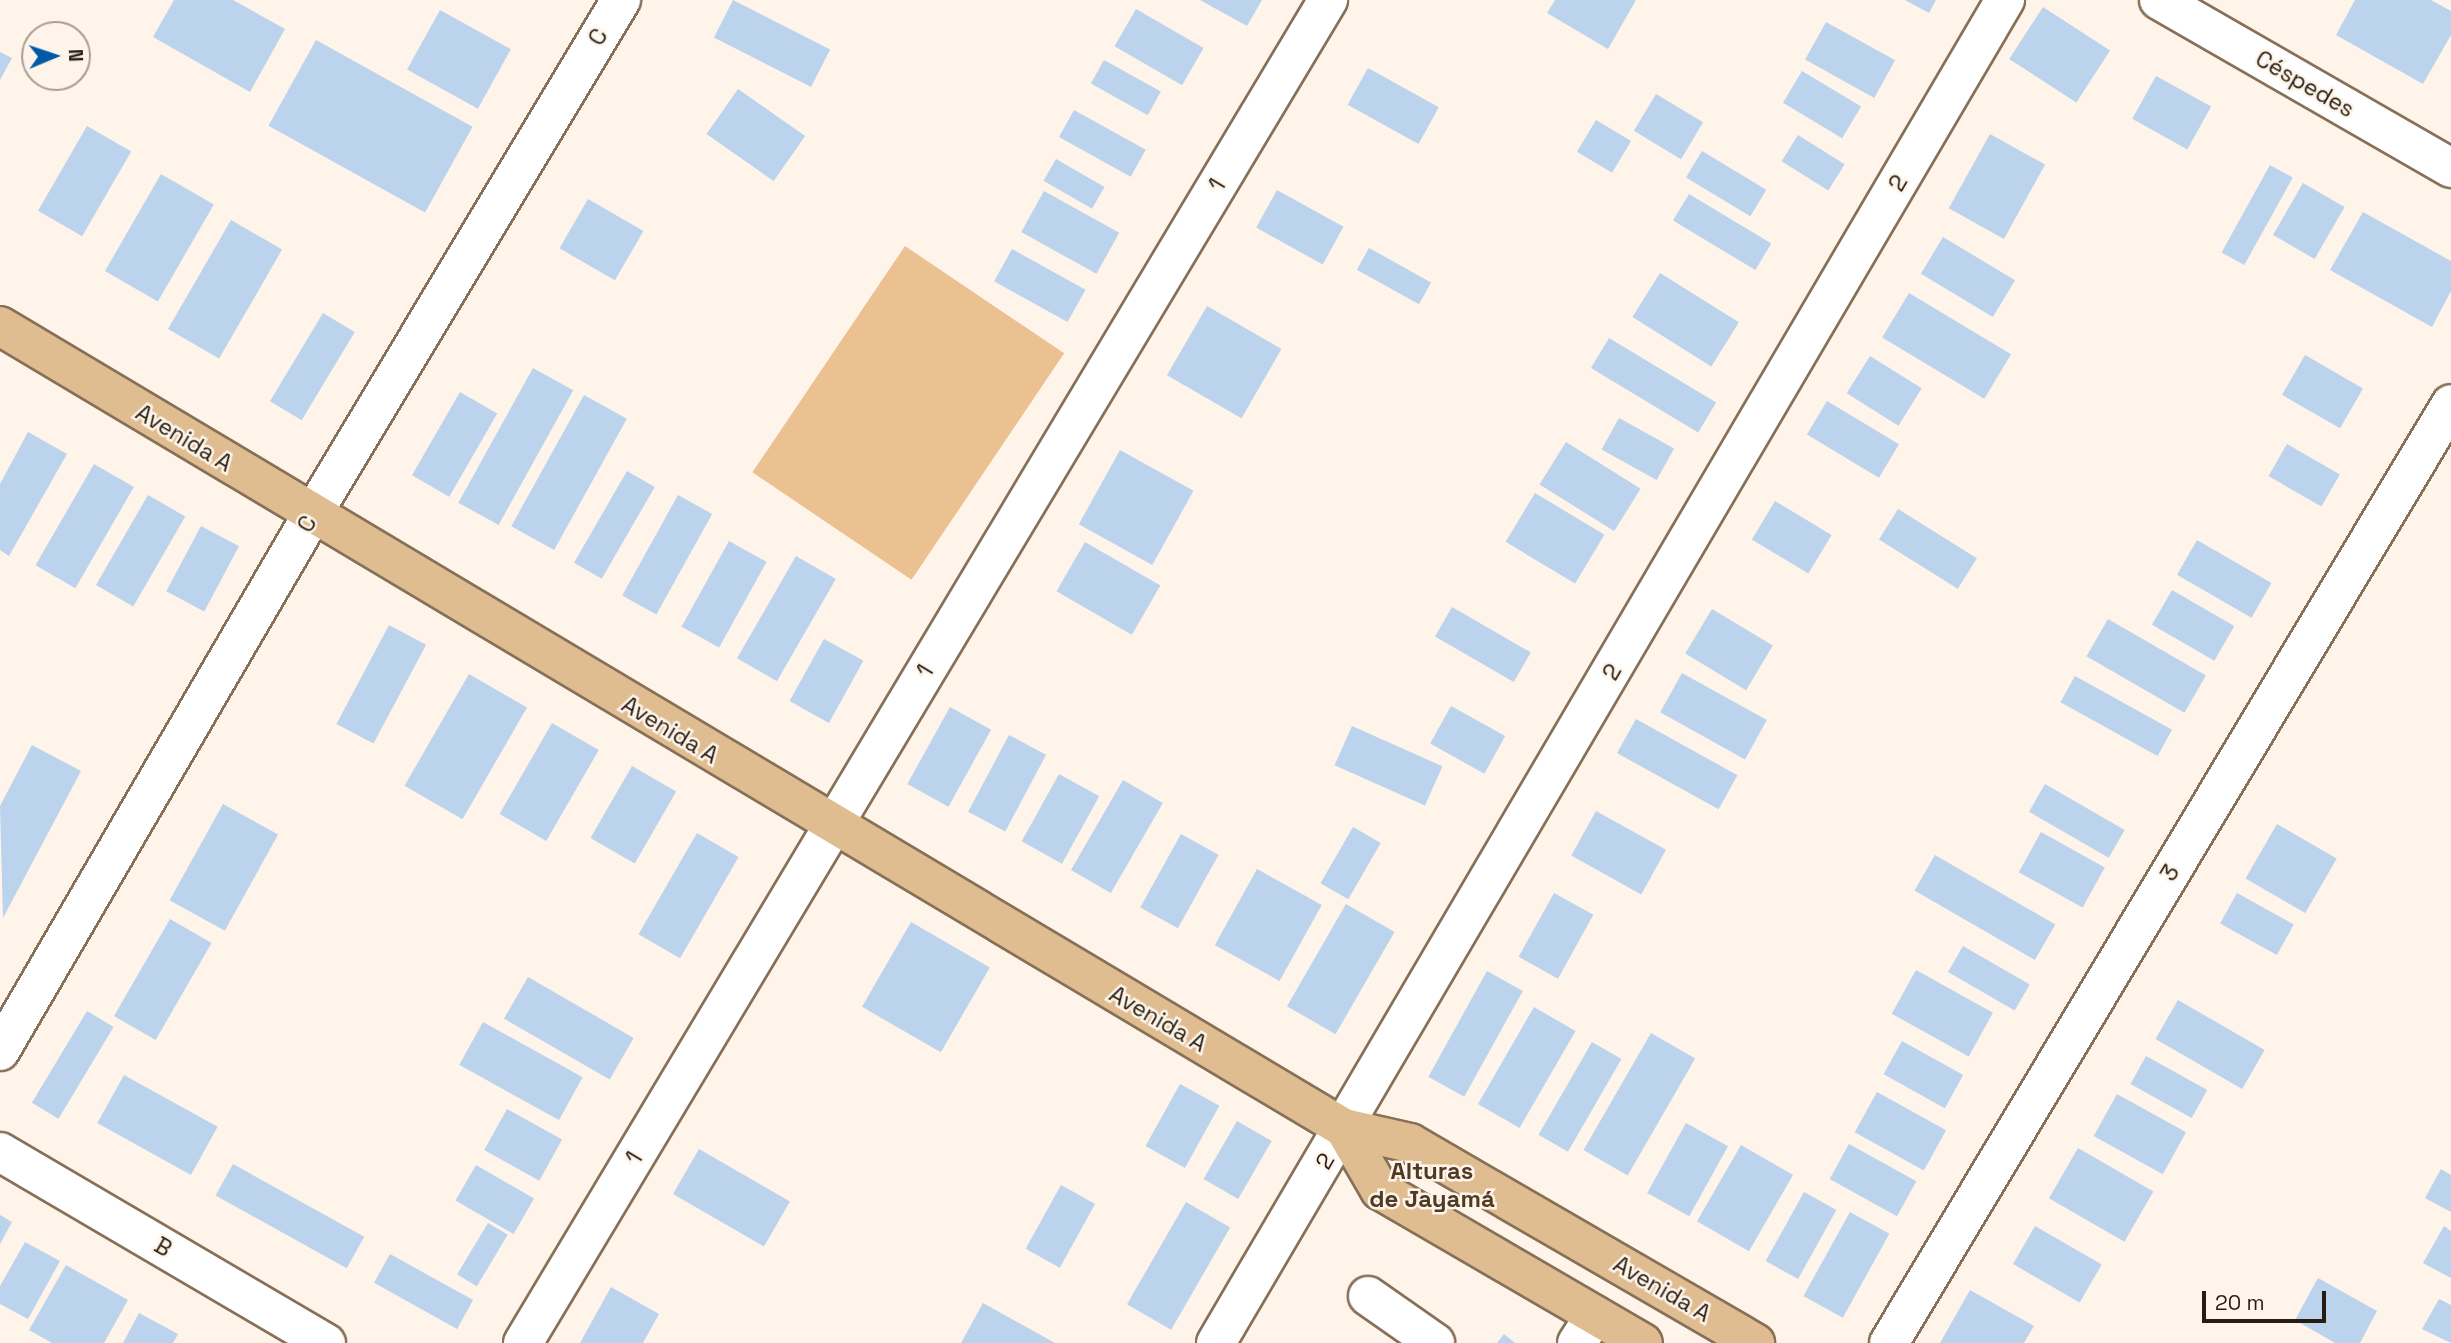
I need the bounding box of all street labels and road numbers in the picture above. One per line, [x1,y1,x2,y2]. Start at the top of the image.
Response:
street label: C [582,24,614,50]
street label: Céspedes [2251,45,2359,123]
street label: 2 [1883,170,1913,196]
street label: 1 [1203,174,1231,196]
street label: Avenida A [131,398,237,478]
street label: C [291,511,323,537]
street label: 2 [1597,659,1627,685]
street label: 1 [911,660,939,682]
street label: Avenida A [617,690,723,770]
street label: 3 [2155,860,2185,886]
street label: Avenida A [1104,980,1212,1058]
street label: 1 [620,1147,648,1169]
street label: 2 [1310,1148,1340,1174]
street label: B [150,1231,176,1263]
street label: Avenida A [1608,1250,1716,1328]

